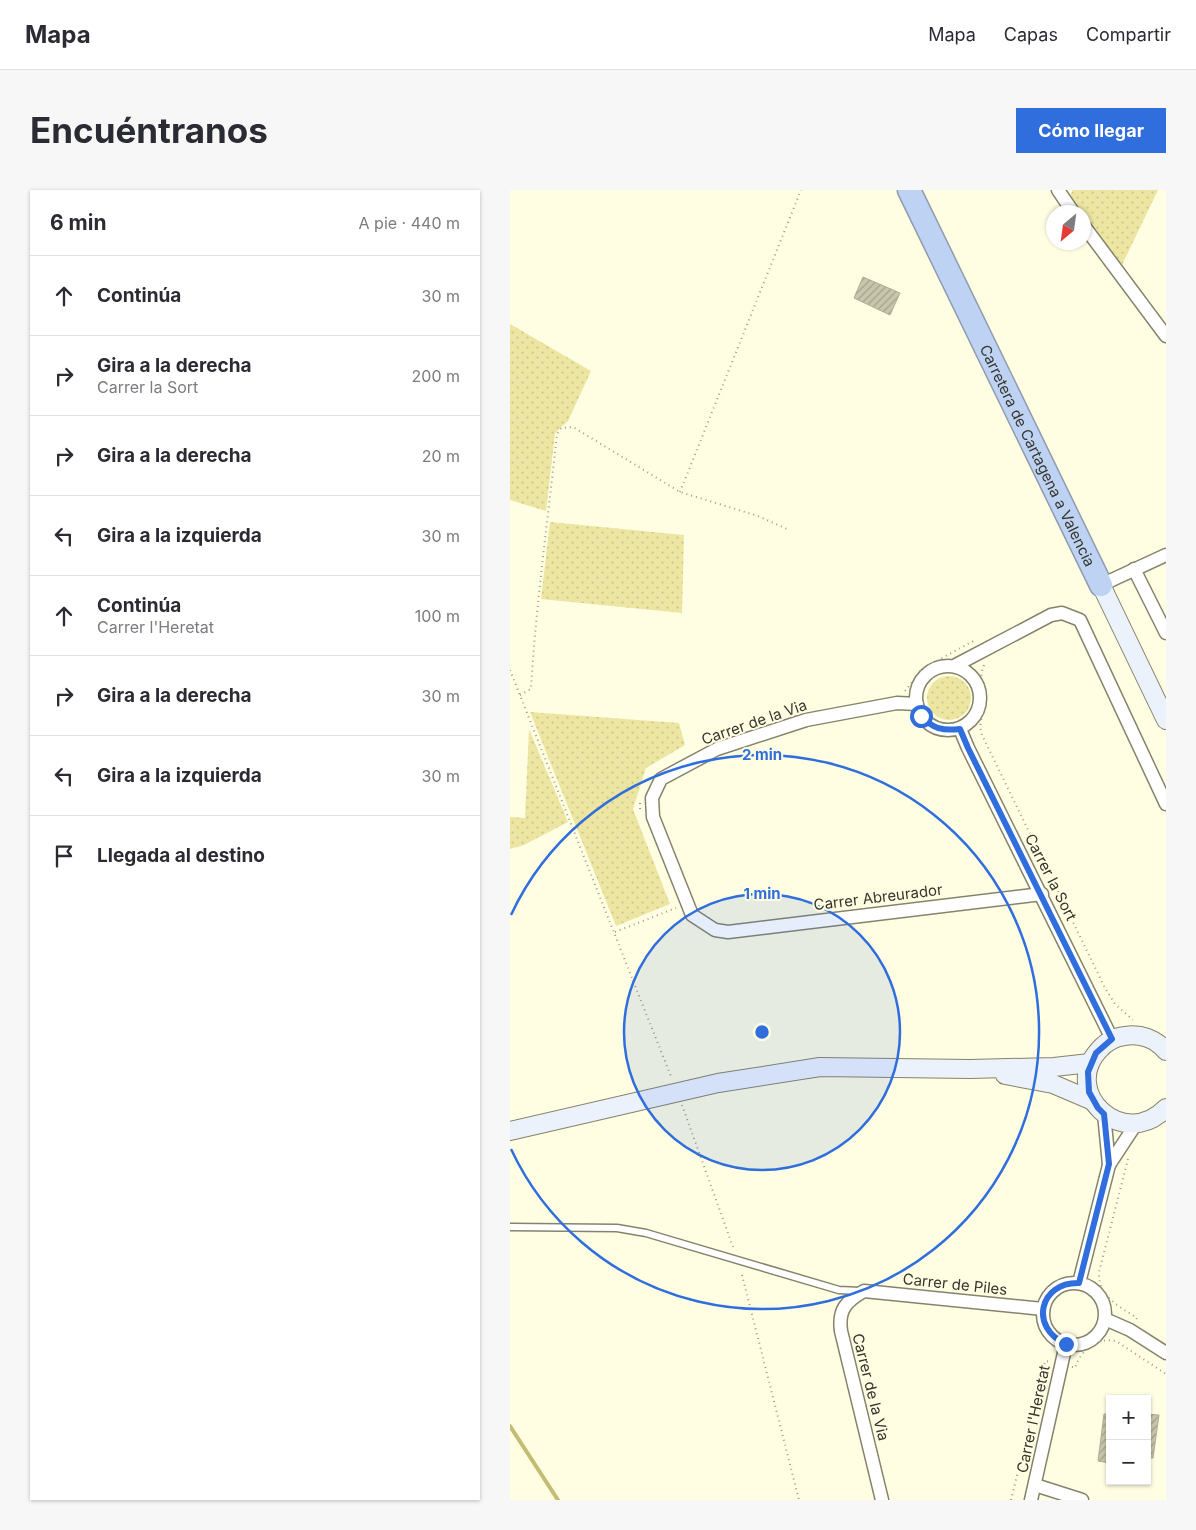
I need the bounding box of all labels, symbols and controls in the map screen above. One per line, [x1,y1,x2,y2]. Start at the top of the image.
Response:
text: Mapa [25,20,91,49]
text: Mapa [928,24,976,45]
text: Capas [1004,24,1058,45]
text: Compartir [1086,24,1171,45]
button: Cómo llegar [1016,108,1166,153]
text: Encuéntranos [30,109,268,151]
north arrow [1046,205,1091,250]
text: 6 min [50,210,107,235]
text: A pie · 440 m [359,213,460,233]
icon: ahead [50,282,78,310]
text: Continúa [97,284,181,307]
text: 30 m [422,286,460,306]
street label: Carretera de Cartagena a Valencia [976,341,1100,569]
text: Gira a la derecha [97,354,252,377]
icon: right [50,362,78,390]
text: 200 m [412,366,460,386]
text: Carrer la Sort [97,377,198,397]
icon: right [50,442,78,470]
text: Gira a la derecha [97,444,252,467]
text: 20 m [422,446,460,466]
icon: left [50,522,78,550]
text: Gira a la izquierda [97,524,262,547]
text: 30 m [422,526,460,546]
text: Continúa [97,594,181,617]
icon: ahead [50,602,78,630]
text: 100 m [415,606,460,626]
text: Carrer l'Heretat [97,617,214,637]
icon: right [50,682,78,710]
text: Gira a la derecha [97,684,252,707]
text: 30 m [422,686,460,706]
street label: Carrer de la Via [699,695,809,749]
route start [910,705,933,728]
text: 2 min [742,745,782,764]
icon: left [50,762,78,790]
text: Gira a la izquierda [97,764,262,787]
text: 30 m [422,766,460,786]
street label: Carrer la Sort [1021,830,1081,924]
icon: arrive [50,842,78,870]
text: Llegada al destino [97,844,265,867]
street label: Carrer Abreurador [812,880,944,914]
text: 1 min [743,884,781,903]
centre of rings [753,1023,771,1041]
street label: Carrer de Piles [902,1269,1008,1299]
street label: Carrer de la Via [848,1331,894,1443]
route end [1055,1333,1078,1356]
street label: Carrer l'Heretat [1012,1363,1054,1475]
map controls [1106,1395,1151,1485]
button: + [1106,1395,1151,1440]
button: − [1106,1440,1151,1485]

